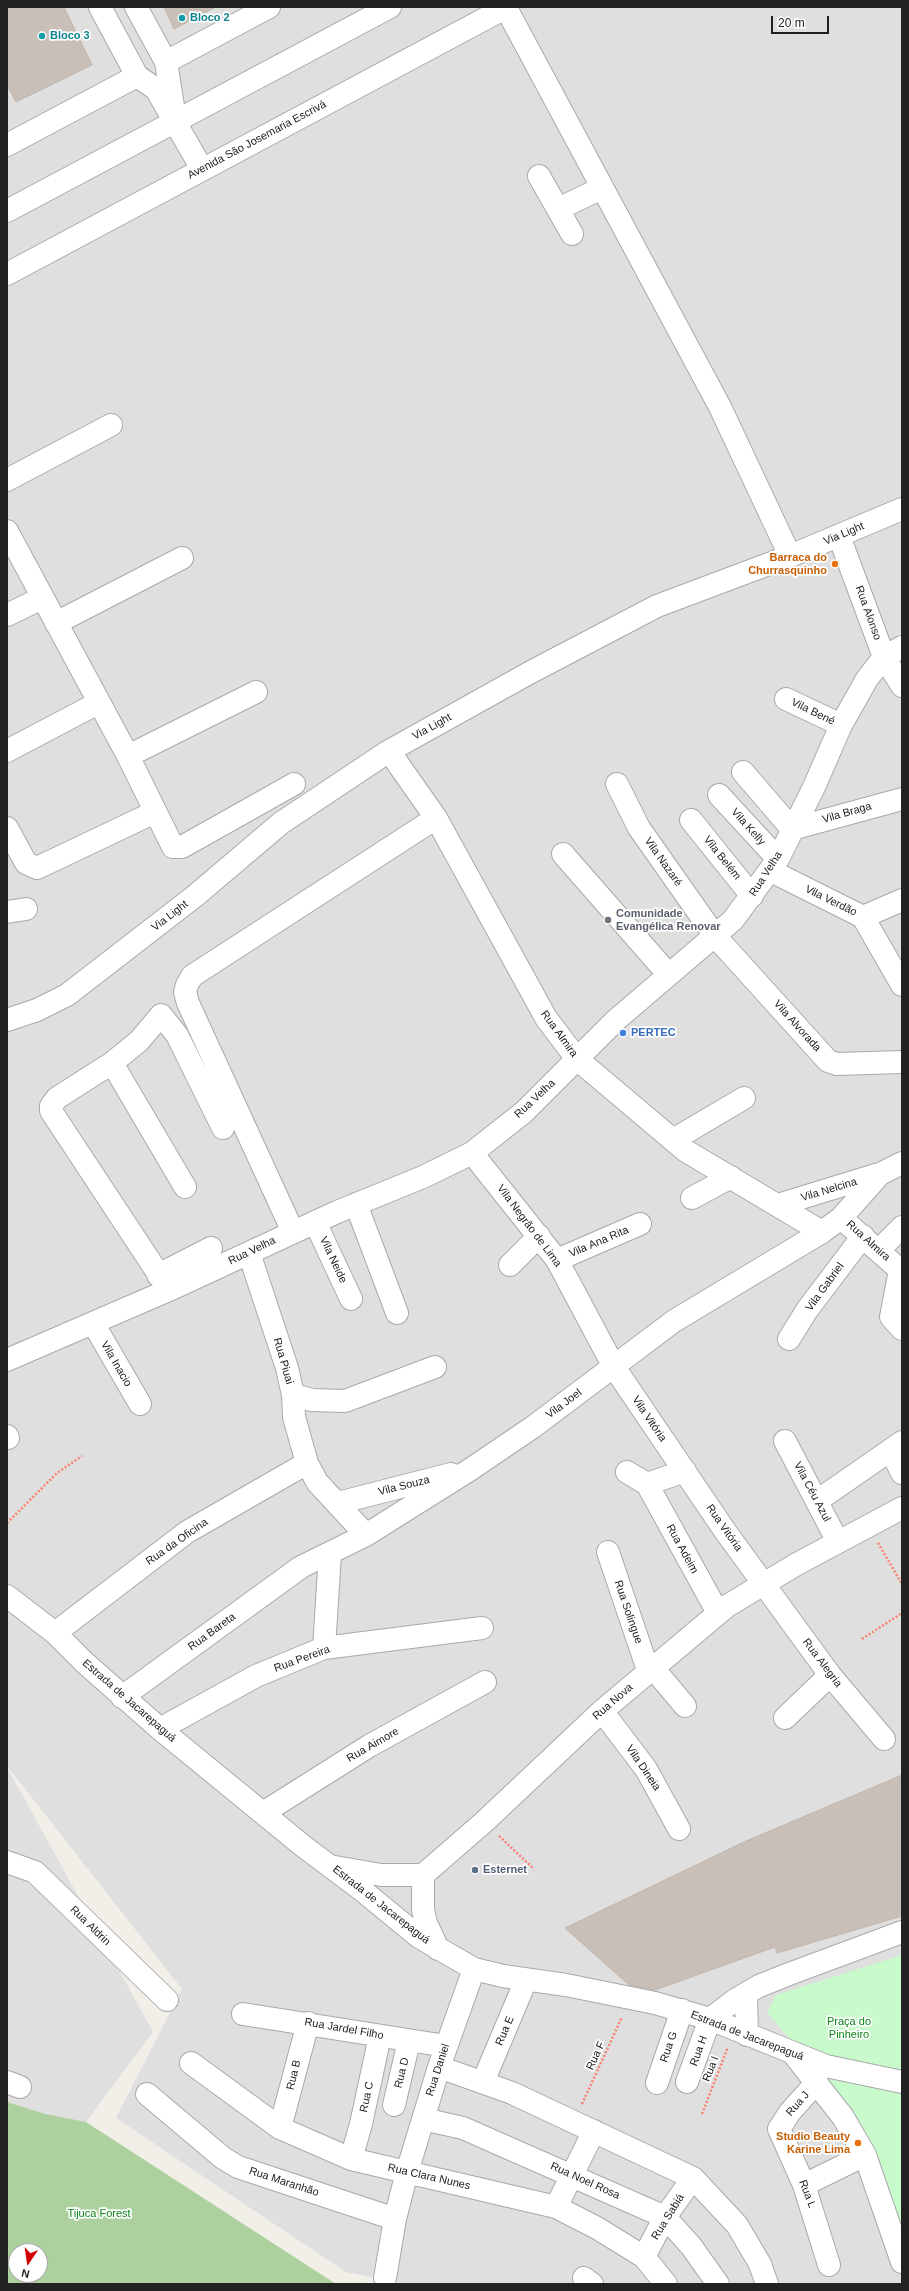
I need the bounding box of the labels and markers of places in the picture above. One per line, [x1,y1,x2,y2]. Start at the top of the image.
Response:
place label: Bloco 2 [190,11,230,25]
marker: Bloco 2 [177,13,187,23]
place label: Bloco 3 [50,29,90,43]
marker: Bloco 3 [37,31,47,41]
place label: Barraca do Churrasquinho [748,551,827,577]
marker: Barraca do Churrasquinho [830,559,840,569]
place label: Comunidade Evangélica Renovar [616,907,721,933]
marker: Comunidade Evangélica Renovar [603,915,613,925]
place label: PERTEC [631,1026,676,1040]
marker: PERTEC [618,1028,628,1038]
place label: Esternet [483,1863,527,1877]
marker: Esternet [470,1865,480,1875]
place label: Studio Beauty Karine Lima [776,2130,850,2156]
marker: Studio Beauty Karine Lima [853,2138,863,2148]

